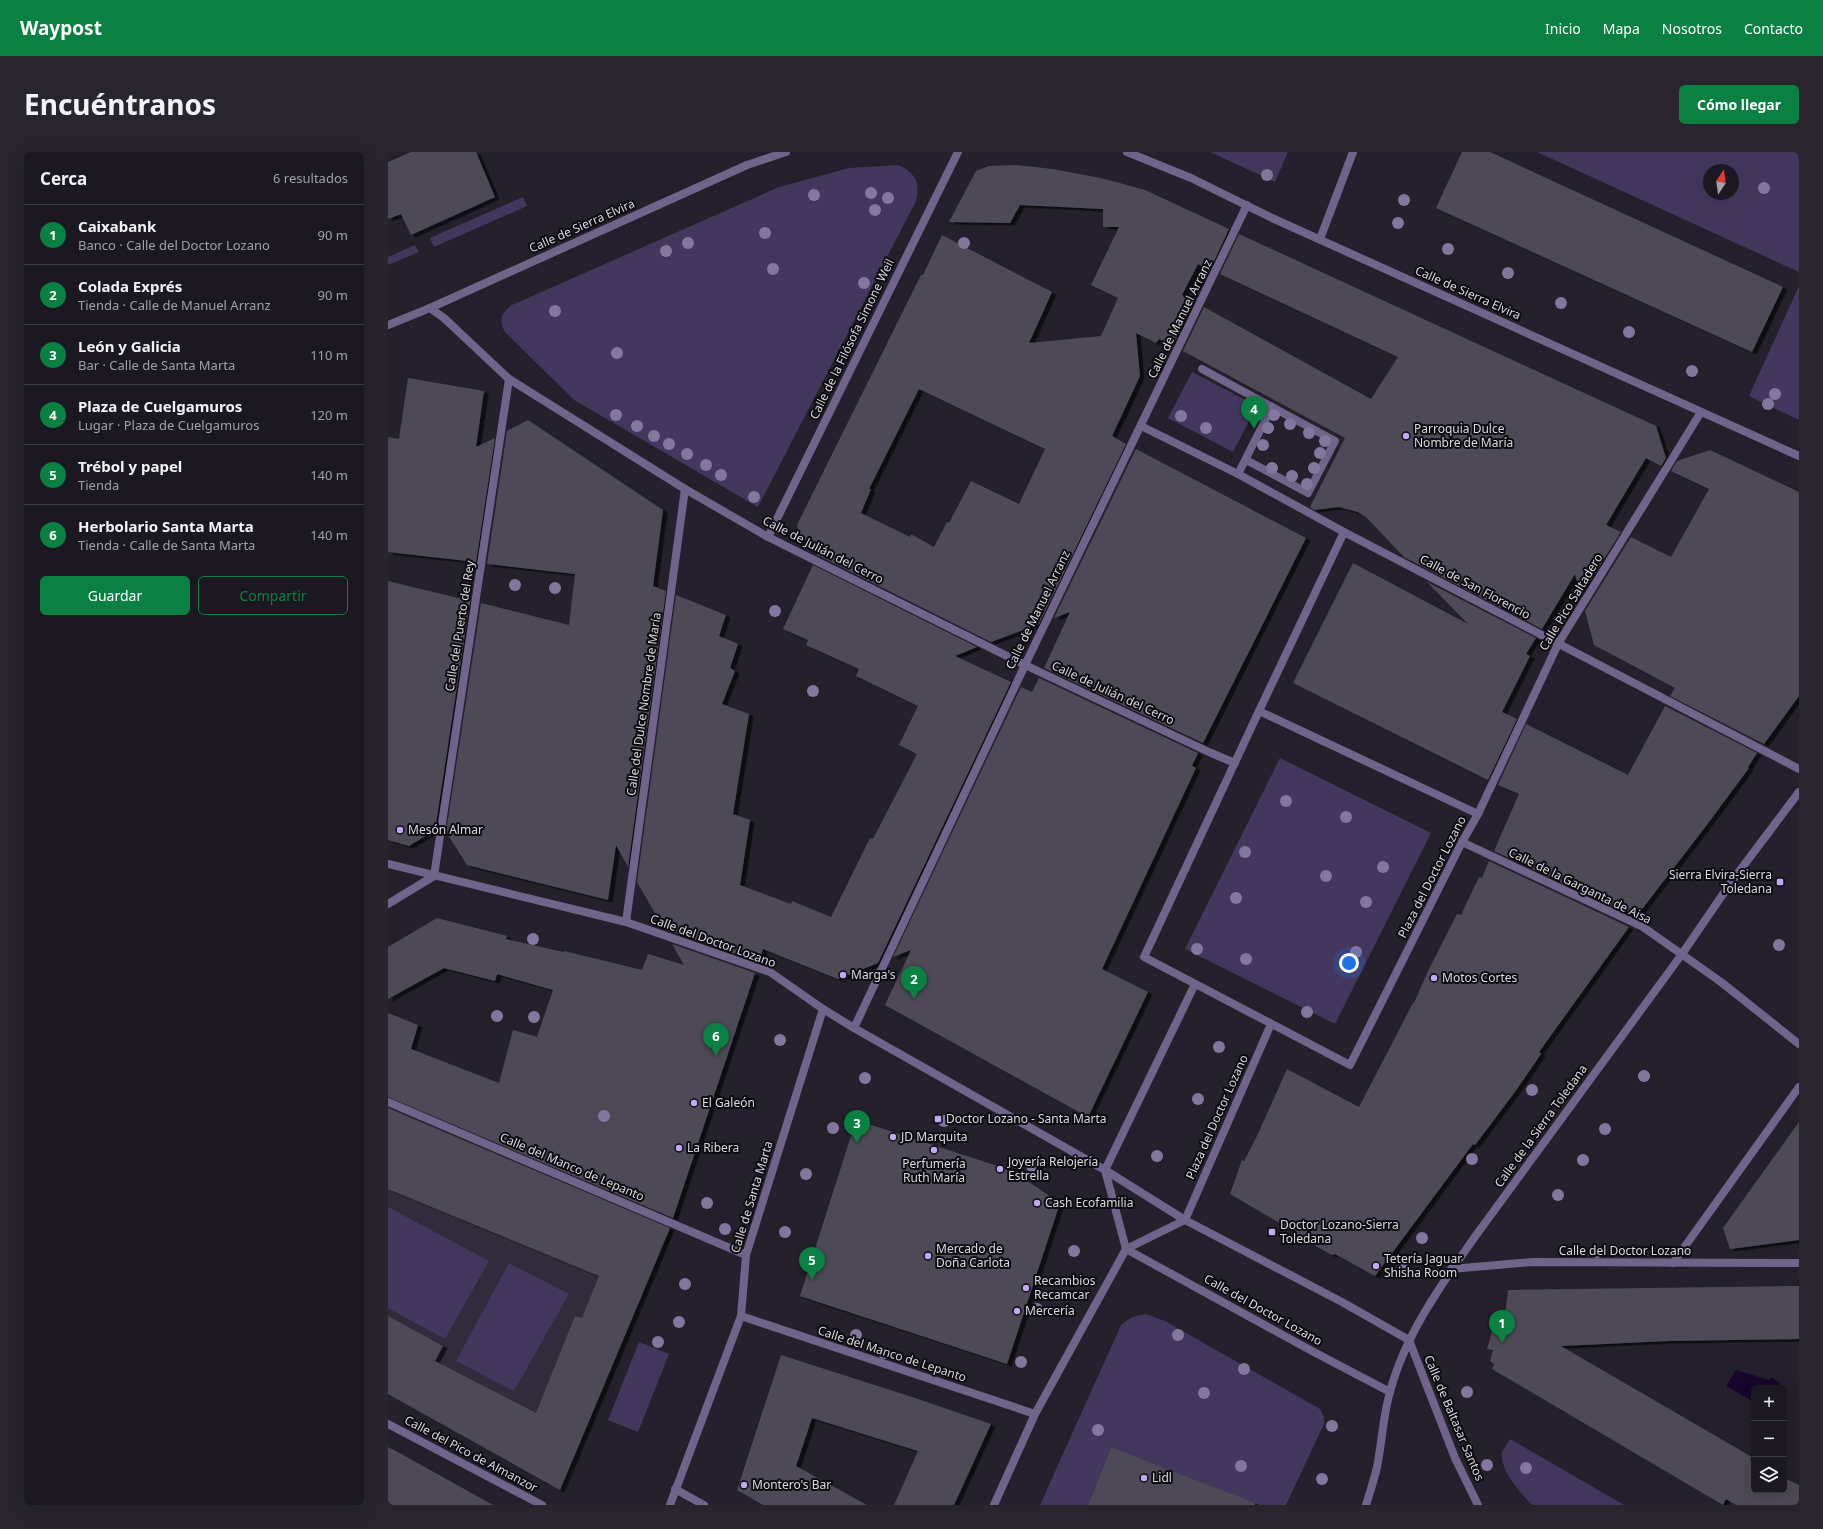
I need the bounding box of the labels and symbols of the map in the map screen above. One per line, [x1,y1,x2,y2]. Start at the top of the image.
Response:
north arrow [1703,164,1739,200]
street label: Calle de Sierra Elvira [526,195,637,257]
street label: Calle de la Filósofa Simone Weil [805,256,898,422]
street label: Calle de Manuel Arranz [1143,256,1216,381]
street label: Calle de Sierra Elvira [1413,262,1524,324]
pin: 4 [1241,396,1267,429]
place label: Parroquia Dulce Nombre de María [1414,420,1513,451]
marker: Parroquia Dulce Nombre de María [1401,431,1411,441]
street label: Calle de Julián del Cerro [760,512,887,587]
street label: Calle de Manuel Arranz [1001,547,1074,672]
street label: Calle de San Florencio [1417,550,1534,623]
street label: Calle Pico Saltadero [1535,550,1606,653]
street label: Calle del Puerto del Rey [441,558,478,693]
street label: Calle del Dulce Nombre de María [622,611,665,797]
street label: Calle de Julián del Cerro [1049,657,1177,728]
street label: Plaza del Doctor Lozano [1393,813,1470,941]
place label: Mesón Almar [408,821,483,838]
marker: Mesón Almar [395,825,405,835]
street label: Calle de la Garganta de Aisa [1506,843,1655,928]
place label: Sierra Elvira-Sierra Toledana [1669,866,1772,897]
marker: Sierra Elvira-Sierra Toledana [1775,877,1785,887]
street label: Calle del Doctor Lozano [648,910,778,971]
your location [1339,953,1359,973]
place label: Marga's [851,966,896,983]
pin: 2 [901,966,927,999]
place label: Motos Cortes [1442,969,1518,986]
marker: Marga's [838,970,848,980]
marker: Motos Cortes [1429,973,1439,983]
pin: 6 [703,1023,729,1056]
street label: Plaza del Doctor Lozano [1181,1052,1252,1182]
street label: Calle de la Sierra Toledana [1490,1061,1591,1190]
place label: El Galeón [702,1094,755,1111]
marker: El Galeón [689,1098,699,1108]
pin: 3 [844,1110,870,1143]
place label: Doctor Lozano - Santa Marta [946,1110,1107,1127]
marker: Doctor Lozano - Santa Marta [933,1114,943,1124]
street label: Calle del Manco de Lepanto [497,1128,647,1205]
place label: JD Marquita [900,1128,967,1145]
marker: JD Marquita [888,1132,898,1142]
place label: La Ribera [687,1139,739,1156]
street label: Calle de Santa Marta [726,1139,777,1255]
marker: La Ribera [674,1143,684,1153]
marker: Perfumería Ruth María [929,1145,939,1155]
place label: Joyería Relojería Estrella [1007,1153,1098,1184]
place label: Perfumería Ruth María [902,1155,966,1186]
marker: Joyería Relojería Estrella [995,1164,1005,1174]
place label: Cash Ecofamilia [1045,1194,1133,1211]
marker: Cash Ecofamilia [1032,1198,1042,1208]
place label: Doctor Lozano-Sierra Toledana [1280,1216,1399,1247]
marker: Doctor Lozano-Sierra Toledana [1267,1227,1277,1237]
place label: Mercado de Doña Carlota [936,1240,1010,1271]
street label: Calle del Doctor Lozano [1559,1242,1691,1259]
pin: 5 [799,1247,825,1280]
place label: Tetería Jaguar Shisha Room [1384,1250,1462,1281]
marker: Mercado de Doña Carlota [923,1251,933,1261]
marker: Tetería Jaguar Shisha Room [1371,1261,1381,1271]
street label: Calle del Doctor Lozano [1201,1270,1325,1349]
place label: Recambios Recamcar [1034,1272,1096,1303]
marker: Recambios Recamcar [1021,1283,1031,1293]
place label: Mercería [1025,1302,1075,1319]
marker: Mercería [1012,1306,1022,1316]
pin: 1 [1489,1310,1515,1343]
street label: Calle del Manco de Lepanto [816,1321,969,1386]
street label: Calle de Baltasar Santos [1420,1352,1489,1483]
street label: Calle del Pico de Almanzor [402,1411,541,1496]
place label: Lidl [1152,1469,1172,1486]
marker: Lidl [1139,1473,1149,1483]
place label: Montero's Bar [752,1476,831,1493]
marker: Montero's Bar [739,1480,749,1490]

